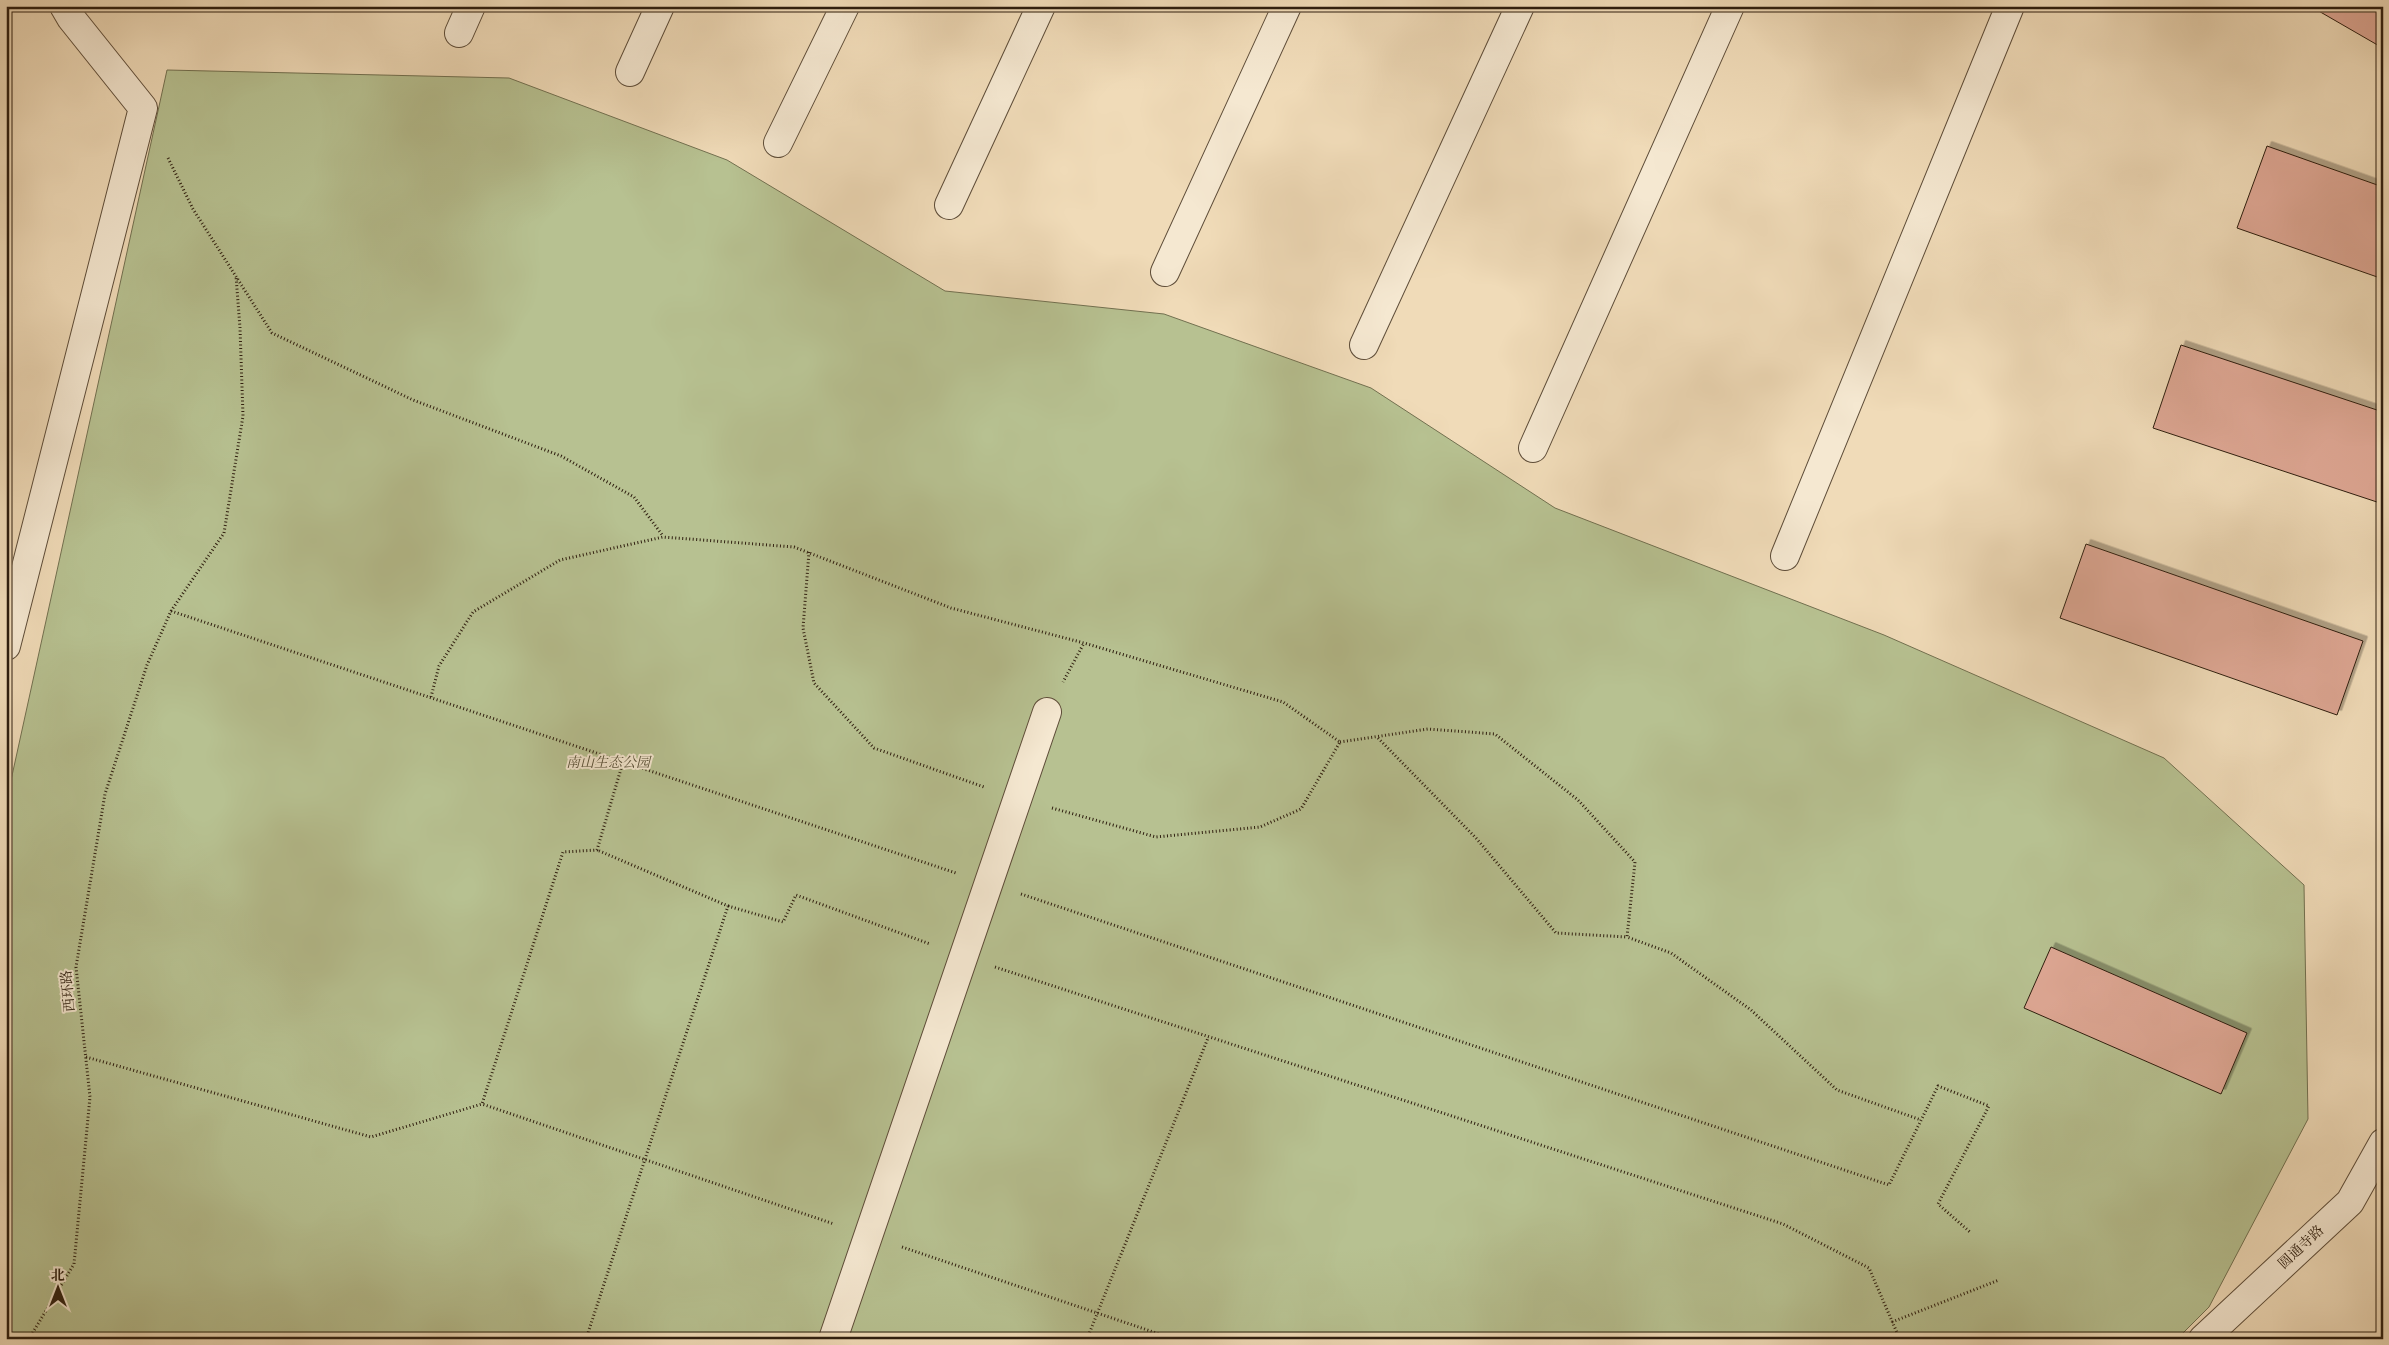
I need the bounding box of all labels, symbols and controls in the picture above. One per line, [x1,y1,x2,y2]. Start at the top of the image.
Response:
park label: 南山生态公园 [566,754,652,771]
street label: 西环路 [58,969,78,1013]
street label: 圆通寺路 [2275,1222,2327,1272]
north arrow [32,1262,82,1312]
text: 北 [51,1267,65,1284]

